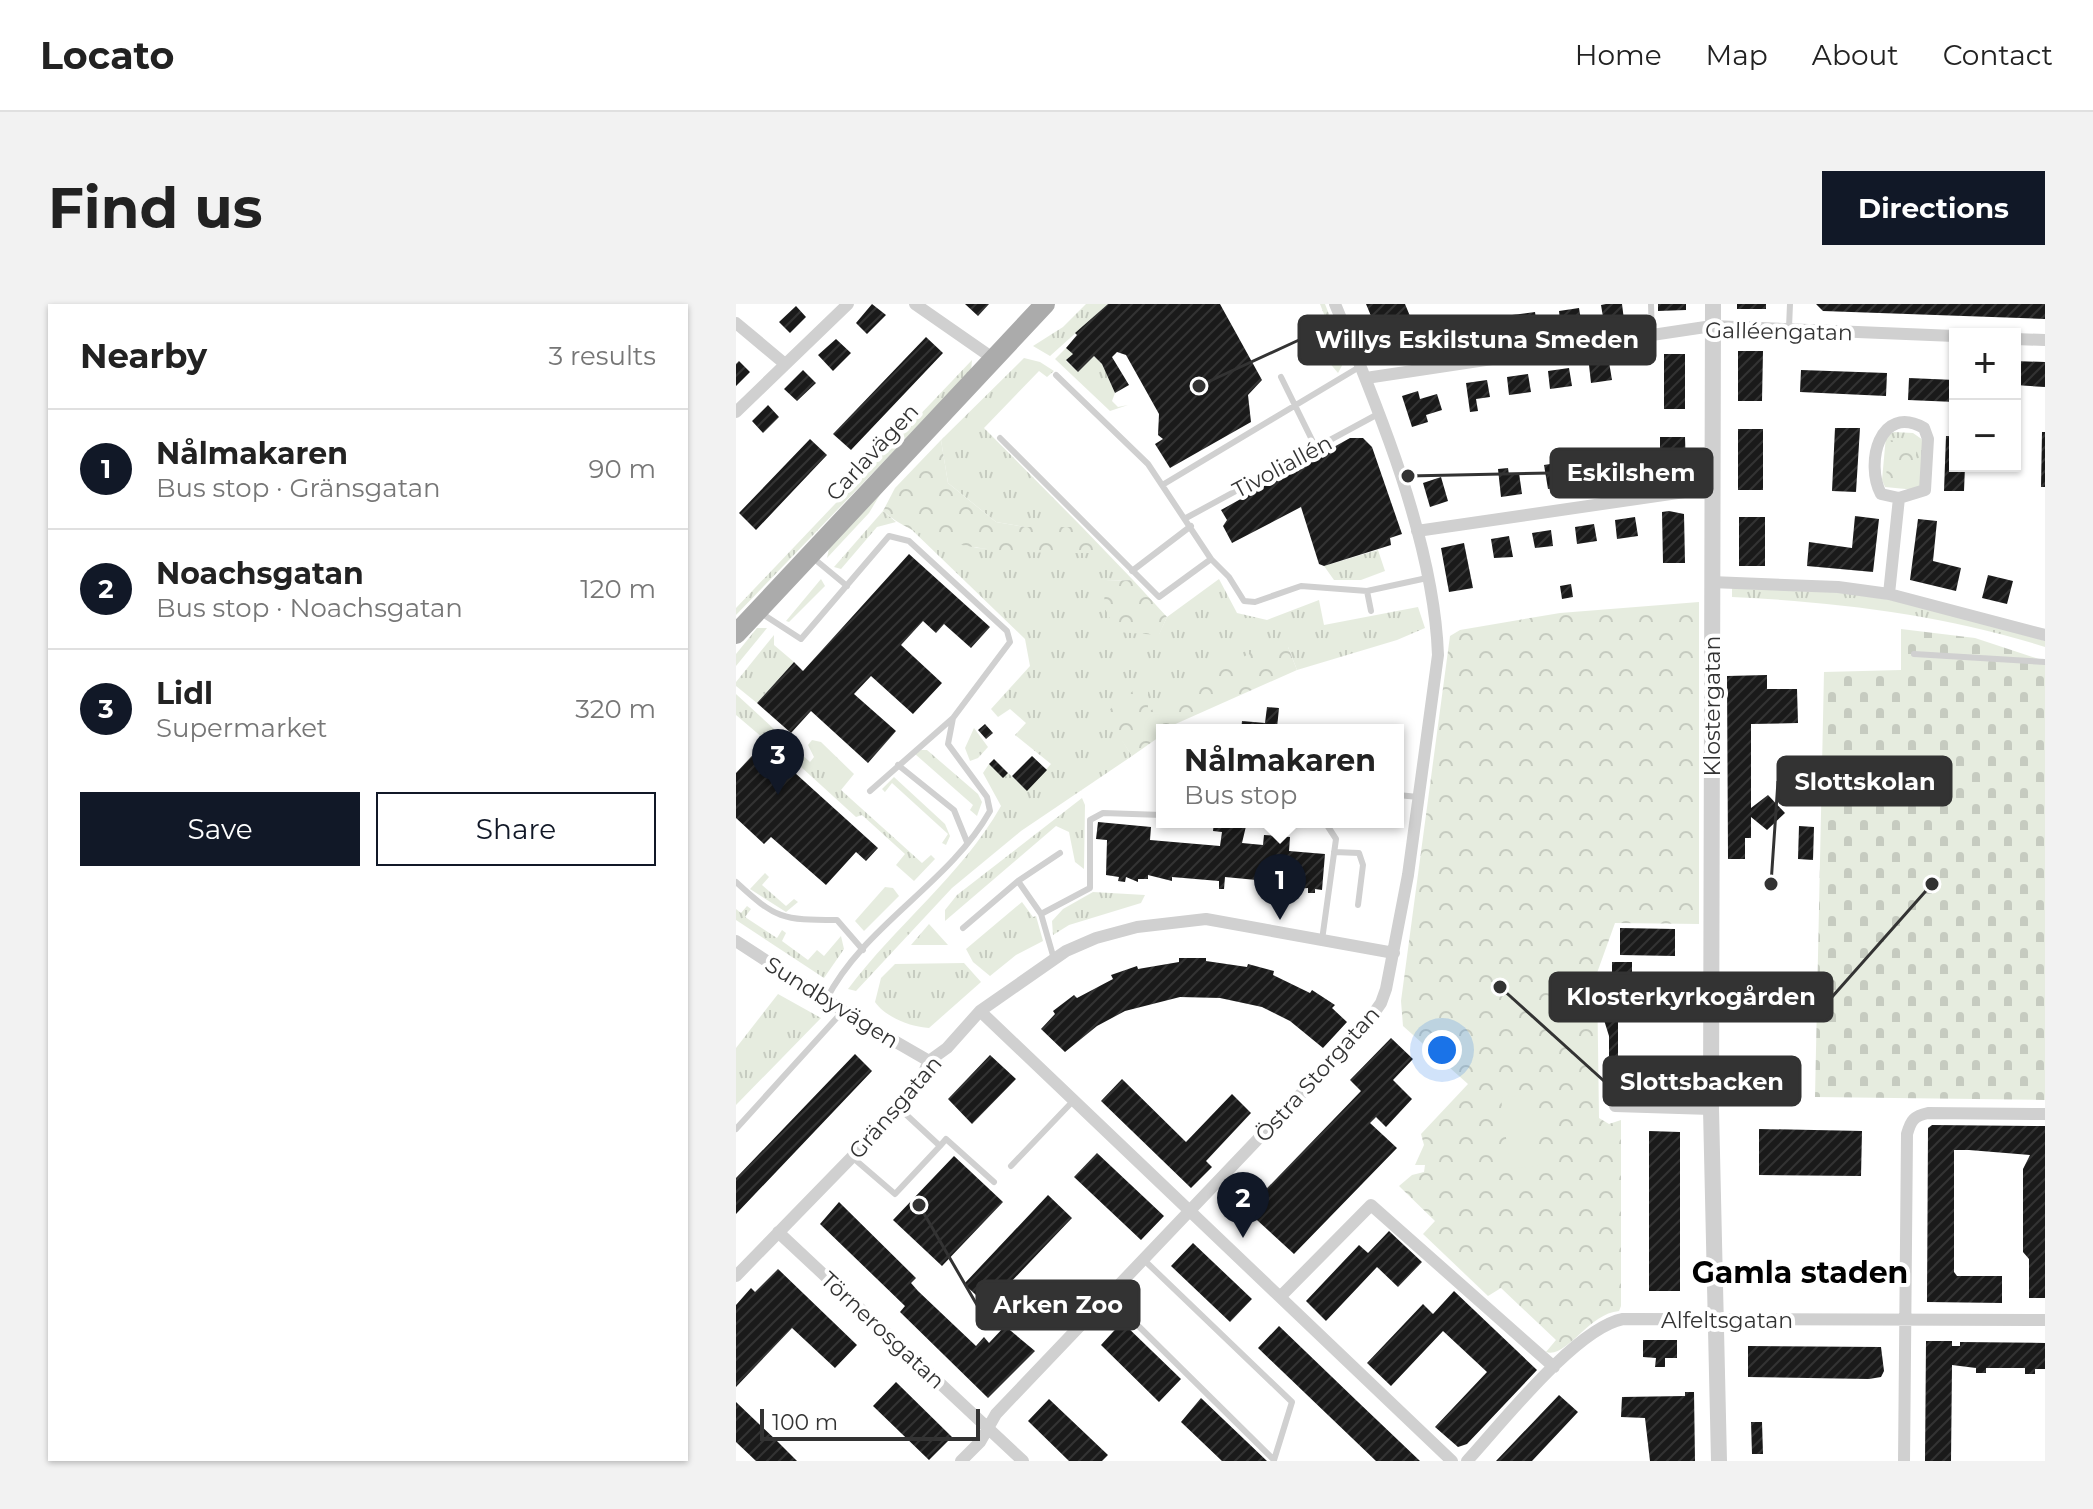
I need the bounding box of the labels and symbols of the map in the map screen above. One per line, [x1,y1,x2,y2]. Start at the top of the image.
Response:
callout: Willys Eskilstuna Smeden [1299,316,1655,364]
street label: Galléengatan [1705,317,1853,346]
text: Willys Eskilstuna Smeden [1315,325,1639,354]
street label: Carlavägen [820,398,924,507]
street label: Tivoliallén [1228,429,1337,504]
callout: Eskilshem [1551,449,1712,497]
text: Eskilshem [1567,458,1695,487]
street label: Klostergatan [1699,636,1726,776]
pin: 3 [752,729,804,795]
callout: Slottskolan [1778,757,1951,805]
text: Slottskolan [1794,767,1936,796]
pin: 1 [1254,854,1306,920]
street label: Sundbyvägen [760,951,903,1054]
callout: Klosterkyrkogården [1550,973,1832,1021]
text: Klosterkyrkogården [1566,982,1816,1011]
street label: Östra Storgatan [1249,1001,1385,1148]
your location [1422,1030,1462,1070]
street label: Gränsgatan [843,1050,948,1164]
callout: Slottsbacken [1604,1057,1800,1105]
text: Slottsbacken [1620,1067,1784,1096]
pin: 2 [1217,1172,1269,1238]
district label: Gamla staden [1692,1254,1908,1291]
street label: Törnerosgatan [815,1266,950,1395]
callout: Arken Zoo [977,1281,1139,1329]
text: Arken Zoo [992,1290,1123,1319]
street label: Alfeltsgatan [1661,1307,1793,1334]
scale bar [760,1405,980,1441]

